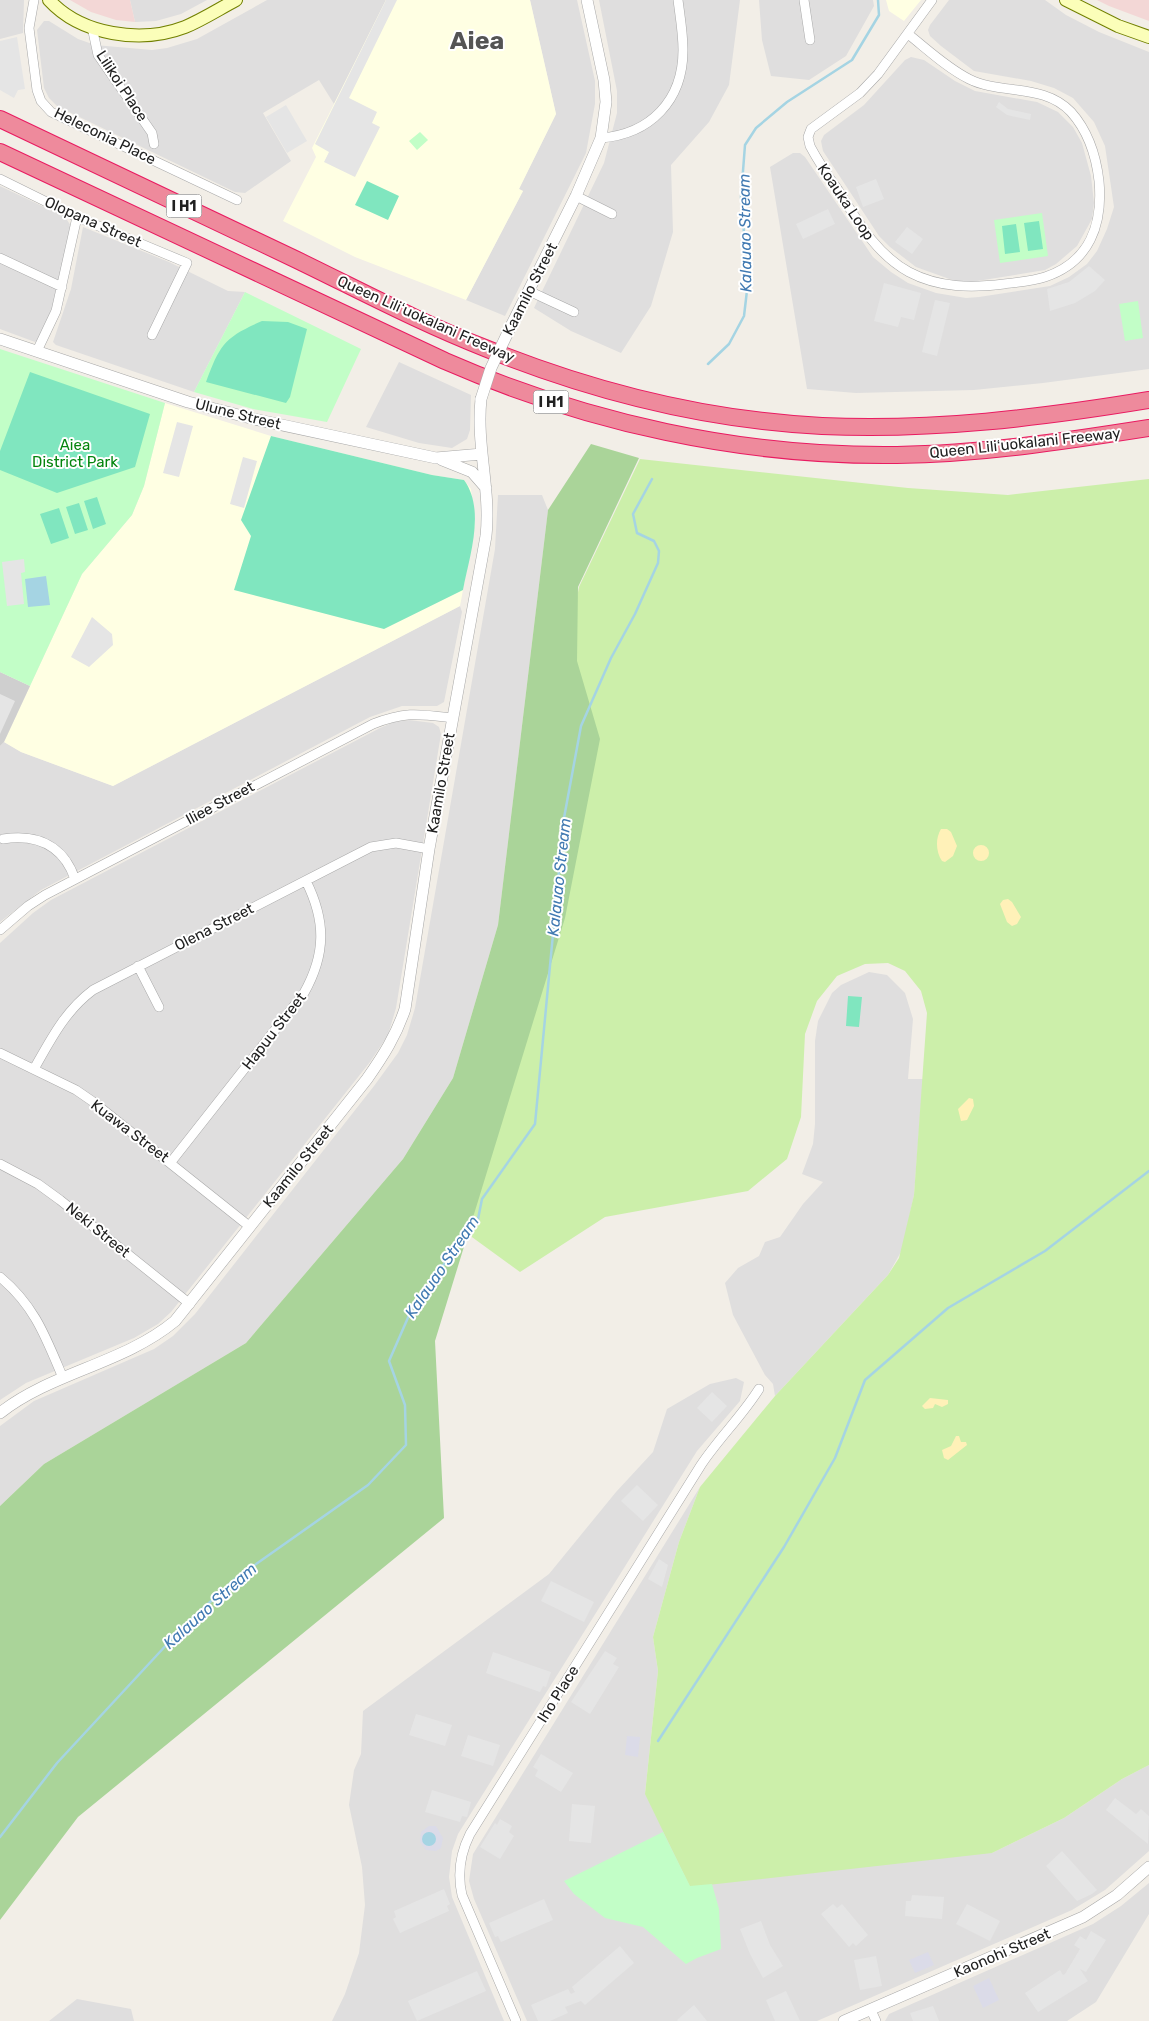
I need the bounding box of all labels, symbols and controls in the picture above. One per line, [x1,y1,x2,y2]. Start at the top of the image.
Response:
district label: Aiea [450,26,504,55]
street label: Lilikoi Place [92,47,152,125]
street label: Heleconia Place [51,104,159,168]
street label: Koauka Loop [814,160,878,244]
water label: Kalauao Stream [734,173,756,293]
street label: Olopana Street [42,193,144,251]
road number: I H1 [166,195,202,218]
street label: Kaamilo Street [499,239,561,338]
street label: Queen Liliʻuokalani Freeway [335,272,517,366]
road number: I H1 [534,391,568,414]
street label: Ulune Street [193,395,283,433]
street label: Queen Liliʻuokalani Freeway [929,424,1121,462]
park label: Aiea District Park [32,436,118,471]
street label: Kaamilo Street [423,731,459,835]
street label: Iliee Street [183,777,258,829]
water label: Kalauao Stream [543,817,575,937]
street label: Olena Street [171,899,257,955]
street label: Hapuu Street [238,989,310,1073]
street label: Kuawa Street [87,1096,173,1166]
street label: Kaamilo Street [259,1121,337,1211]
street label: Neki Street [62,1199,134,1261]
water label: Kalauao Stream [401,1212,483,1322]
water label: Kalauao Stream [159,1559,261,1653]
street label: Iho Place [533,1662,583,1726]
street label: Kaonohi Street [951,1924,1053,1981]

